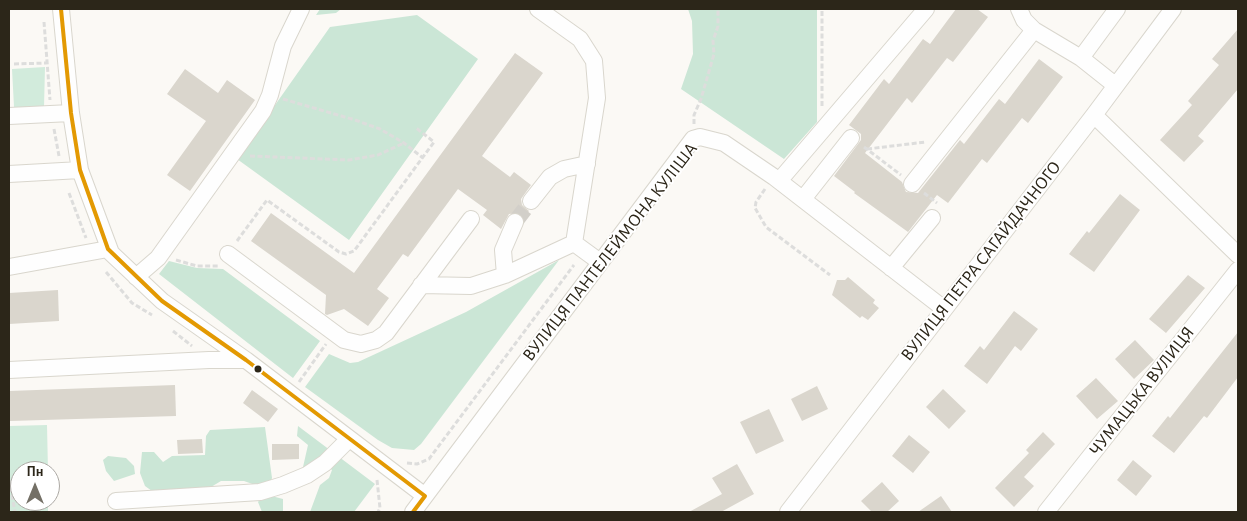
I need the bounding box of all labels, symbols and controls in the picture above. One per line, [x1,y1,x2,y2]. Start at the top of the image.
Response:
street label: ВУЛИЦЯ ПАНТЕЛЕЙМОНА КУЛІША [518,138,702,366]
street label: ВУЛИЦЯ ПЕТРА САГАЙДАЧНОГО [896,157,1066,365]
street label: ЧУМАЦЬКА ВУЛИЦЯ [1085,322,1199,460]
unlabelled marker [253,364,263,374]
north arrow [10,461,60,511]
text: Пн [26,465,44,479]

